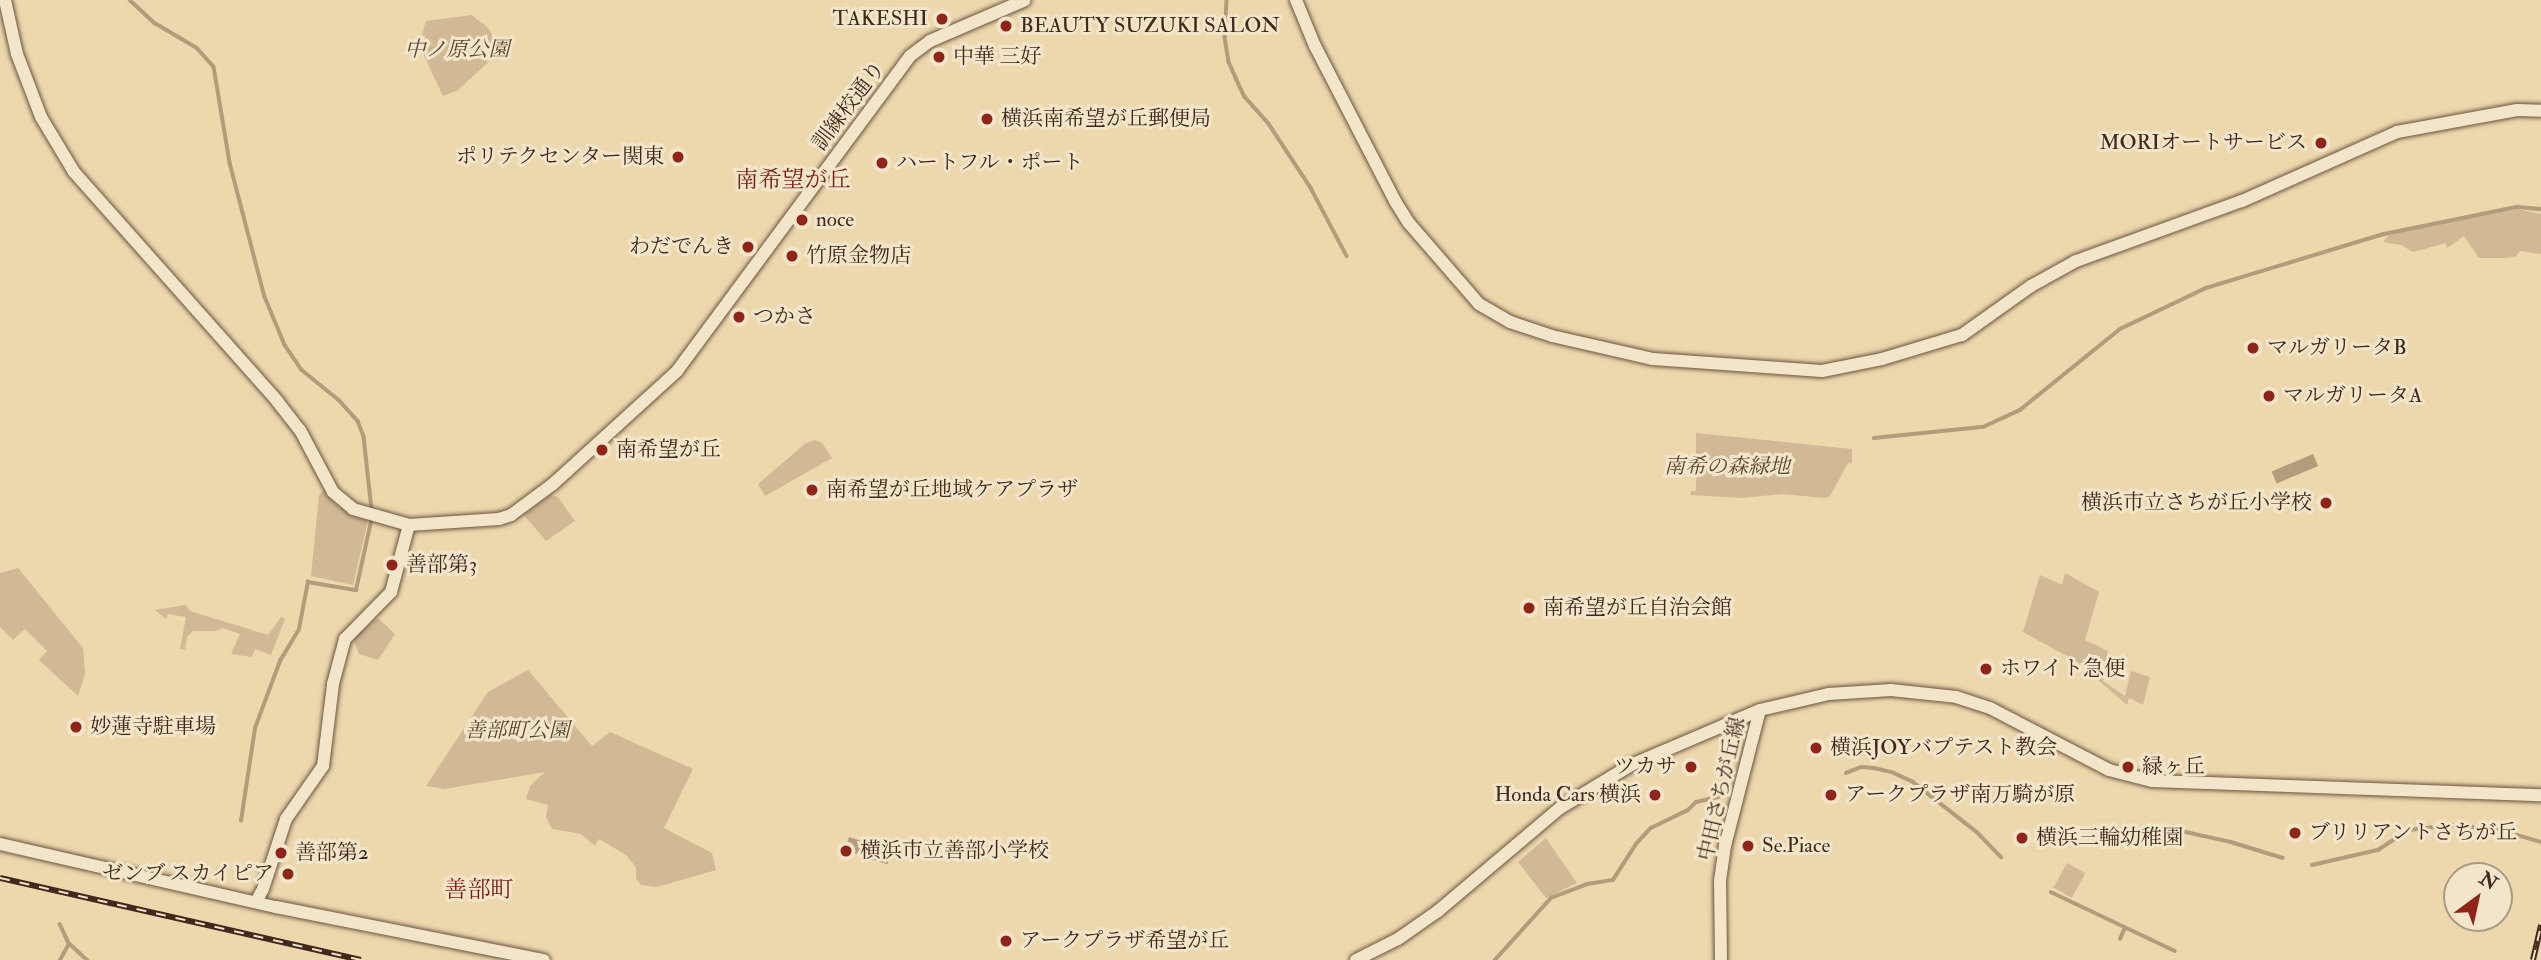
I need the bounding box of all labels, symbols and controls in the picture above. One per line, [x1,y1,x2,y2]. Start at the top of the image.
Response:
place label: TAKESHI [833,6,928,32]
marker: TAKESHI [934,11,950,27]
place label: BEAUTY SUZUKI SALON [1020,13,1280,39]
marker: BEAUTY SUZUKI SALON [998,18,1014,34]
park label: 中ノ原公園 [405,37,509,63]
place label: 中華 三好 [953,44,1041,70]
marker: 中華 三好 [931,49,947,65]
street label: 訓練校通り [807,56,891,156]
place label: 横浜南希望が丘郵便局 [1001,106,1211,132]
marker: 横浜南希望が丘郵便局 [979,111,995,127]
place label: MORIオートサービス [2100,130,2307,156]
marker: MORIオートサービス [2313,135,2329,151]
place label: ポリテクセンター関東 [454,144,664,170]
marker: ポリテクセンター関東 [670,149,686,165]
place label: ハートフル・ポート [896,150,1085,176]
marker: ハートフル・ポート [874,155,890,171]
district label: 南希望が丘 [736,166,850,194]
place label: noce [816,207,854,233]
marker: noce [794,212,810,228]
place label: わだでんき [629,234,734,260]
marker: わだでんき [740,239,756,255]
place label: 竹原金物店 [806,243,911,269]
marker: 竹原金物店 [784,248,800,264]
place label: つかさ [753,304,816,330]
marker: つかさ [731,309,747,325]
place label: マルガリータB [2267,335,2407,361]
marker: マルガリータB [2245,340,2261,356]
place label: マルガリータA [2283,383,2422,409]
marker: マルガリータA [2261,388,2277,404]
place label: 南希望が丘 [616,437,721,463]
marker: 南希望が丘 [594,442,610,458]
park label: 南希の森緑地 [1664,454,1790,480]
place label: 南希望が丘地域ケアプラザ [826,477,1078,503]
marker: 南希望が丘地域ケアプラザ [804,482,820,498]
place label: 横浜市立さちが丘小学校 [2081,490,2312,516]
marker: 横浜市立さちが丘小学校 [2318,495,2334,511]
place label: 善部第3 [406,552,477,578]
marker: 善部第3 [384,557,400,573]
place label: 南希望が丘自治会館 [1543,595,1732,621]
marker: 南希望が丘自治会館 [1521,600,1537,616]
place label: ホワイト急便 [2000,656,2126,682]
marker: ホワイト急便 [1978,661,1994,677]
place label: 妙蓮寺駐車場 [90,714,216,740]
street label: 中田さちが丘線 [1693,715,1751,863]
park label: 善部町公園 [465,718,569,744]
marker: 妙蓮寺駐車場 [68,719,84,735]
place label: 横浜JOYバプテスト教会 [1830,735,2058,761]
marker: 横浜JOYバプテスト教会 [1808,740,1824,756]
place label: ツカサ [1614,754,1677,780]
place label: 緑ヶ丘 [2142,754,2205,780]
marker: ツカサ [1683,759,1699,775]
marker: 緑ヶ丘 [2120,759,2136,775]
place label: Honda Cars 横浜 [1494,782,1641,808]
place label: アークプラザ南万騎が原 [1845,782,2075,808]
marker: Honda Cars 横浜 [1647,787,1663,803]
marker: アークプラザ南万騎が原 [1823,787,1839,803]
place label: ブリリアントさちが丘 [2309,820,2519,846]
place label: 横浜三輪幼稚園 [2036,825,2183,851]
marker: ブリリアントさちが丘 [2287,825,2303,841]
marker: 横浜三輪幼稚園 [2014,830,2030,846]
place label: Se.Piace [1762,833,1830,859]
place label: 横浜市立善部小学校 [860,838,1049,864]
marker: Se.Piace [1740,838,1756,854]
place label: 善部第2 [295,840,369,866]
marker: 横浜市立善部小学校 [838,843,854,859]
marker: 善部第2 [273,845,289,861]
place label: ゼンブ スカイピア [102,861,274,887]
north arrow [2443,862,2513,932]
marker: ゼンブ スカイピア [280,866,296,882]
text: N [2475,866,2502,896]
district label: 善部町 [445,876,513,904]
place label: アークプラザ希望が丘 [1020,928,1229,954]
marker: アークプラザ希望が丘 [998,933,1014,949]

